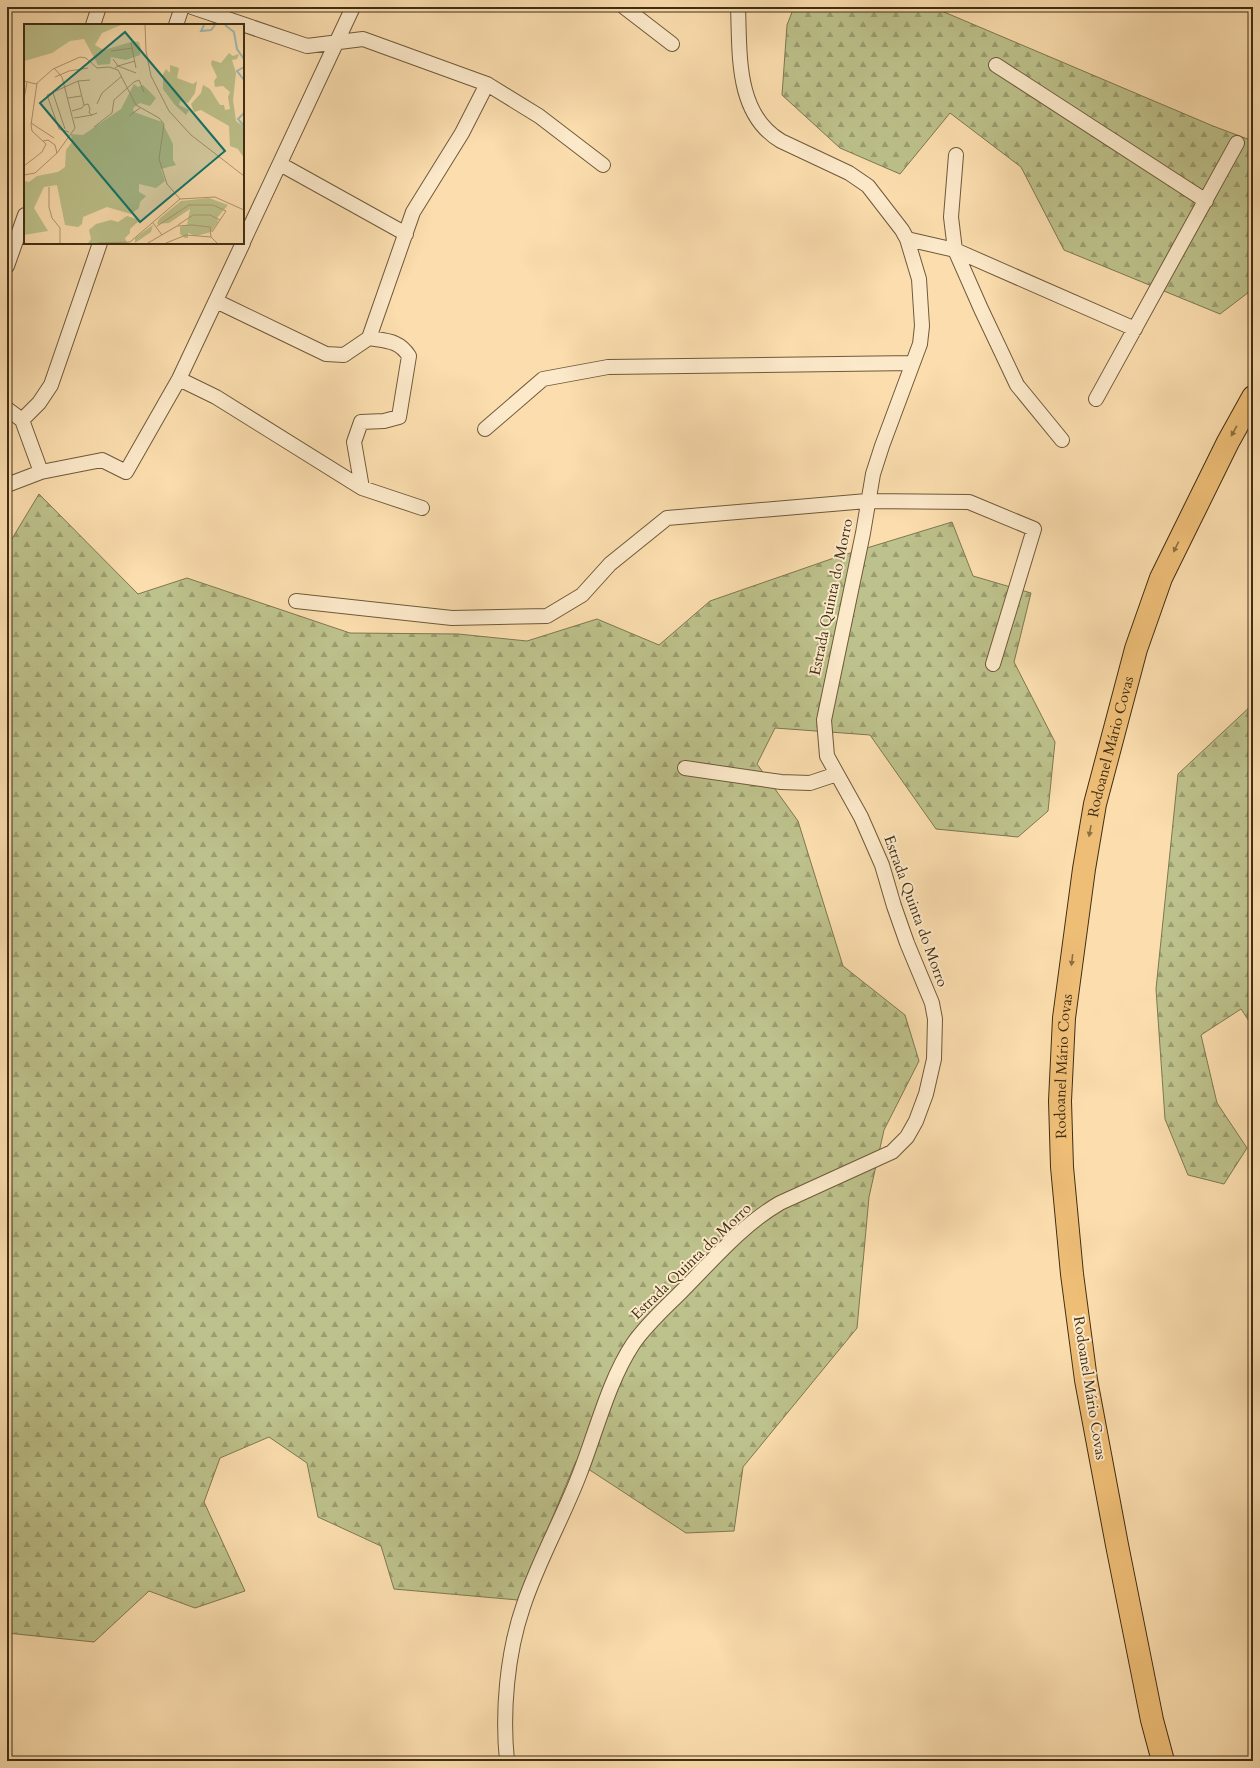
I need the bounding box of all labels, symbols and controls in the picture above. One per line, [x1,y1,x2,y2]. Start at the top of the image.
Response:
inset map [24,24,244,244]
one-way arrow [1231,425,1237,437]
street label: Estrada Quinta do Morro [805,517,857,677]
one-way arrow [1173,541,1179,553]
street label: Rodoanel Mário Covas [1083,674,1138,819]
one-way arrow [1087,825,1093,838]
street label: Estrada Quinta do Morro [879,832,953,990]
one-way arrow [1069,954,1075,966]
street label: Rodoanel Mário Covas [1050,992,1077,1139]
street label: Estrada Quinta do Morro [626,1198,756,1324]
street label: Rodoanel Mário Covas [1069,1315,1111,1461]

